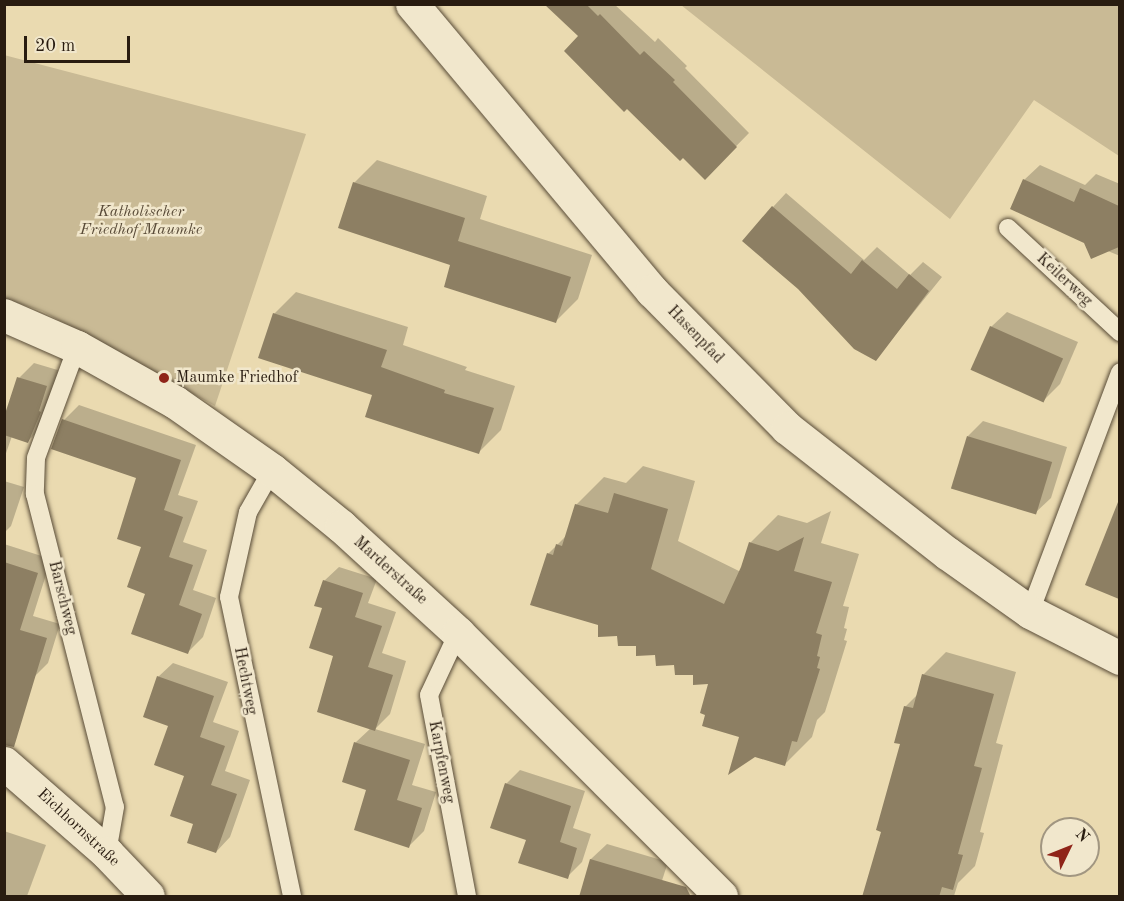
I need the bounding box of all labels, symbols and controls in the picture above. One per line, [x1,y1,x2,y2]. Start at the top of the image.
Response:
scale bar [27,24,134,62]
text: 20 m [35,37,75,55]
park label: Katholischer Friedhof Maumke [80,202,202,240]
street label: Keilerweg [1032,249,1096,311]
street label: Hasenpfad [663,302,727,368]
place label: Maumke Friedhof [176,368,298,388]
marker: Maumke Friedhof [157,371,171,385]
street label: Marderstraße [349,533,431,609]
street label: Barschweg [44,559,80,637]
street label: Hechtweg [229,645,261,717]
street label: Karpfenweg [424,719,458,805]
street label: Eichhornstraße [33,785,123,871]
north arrow [1040,817,1100,877]
text: N [1072,826,1092,846]

